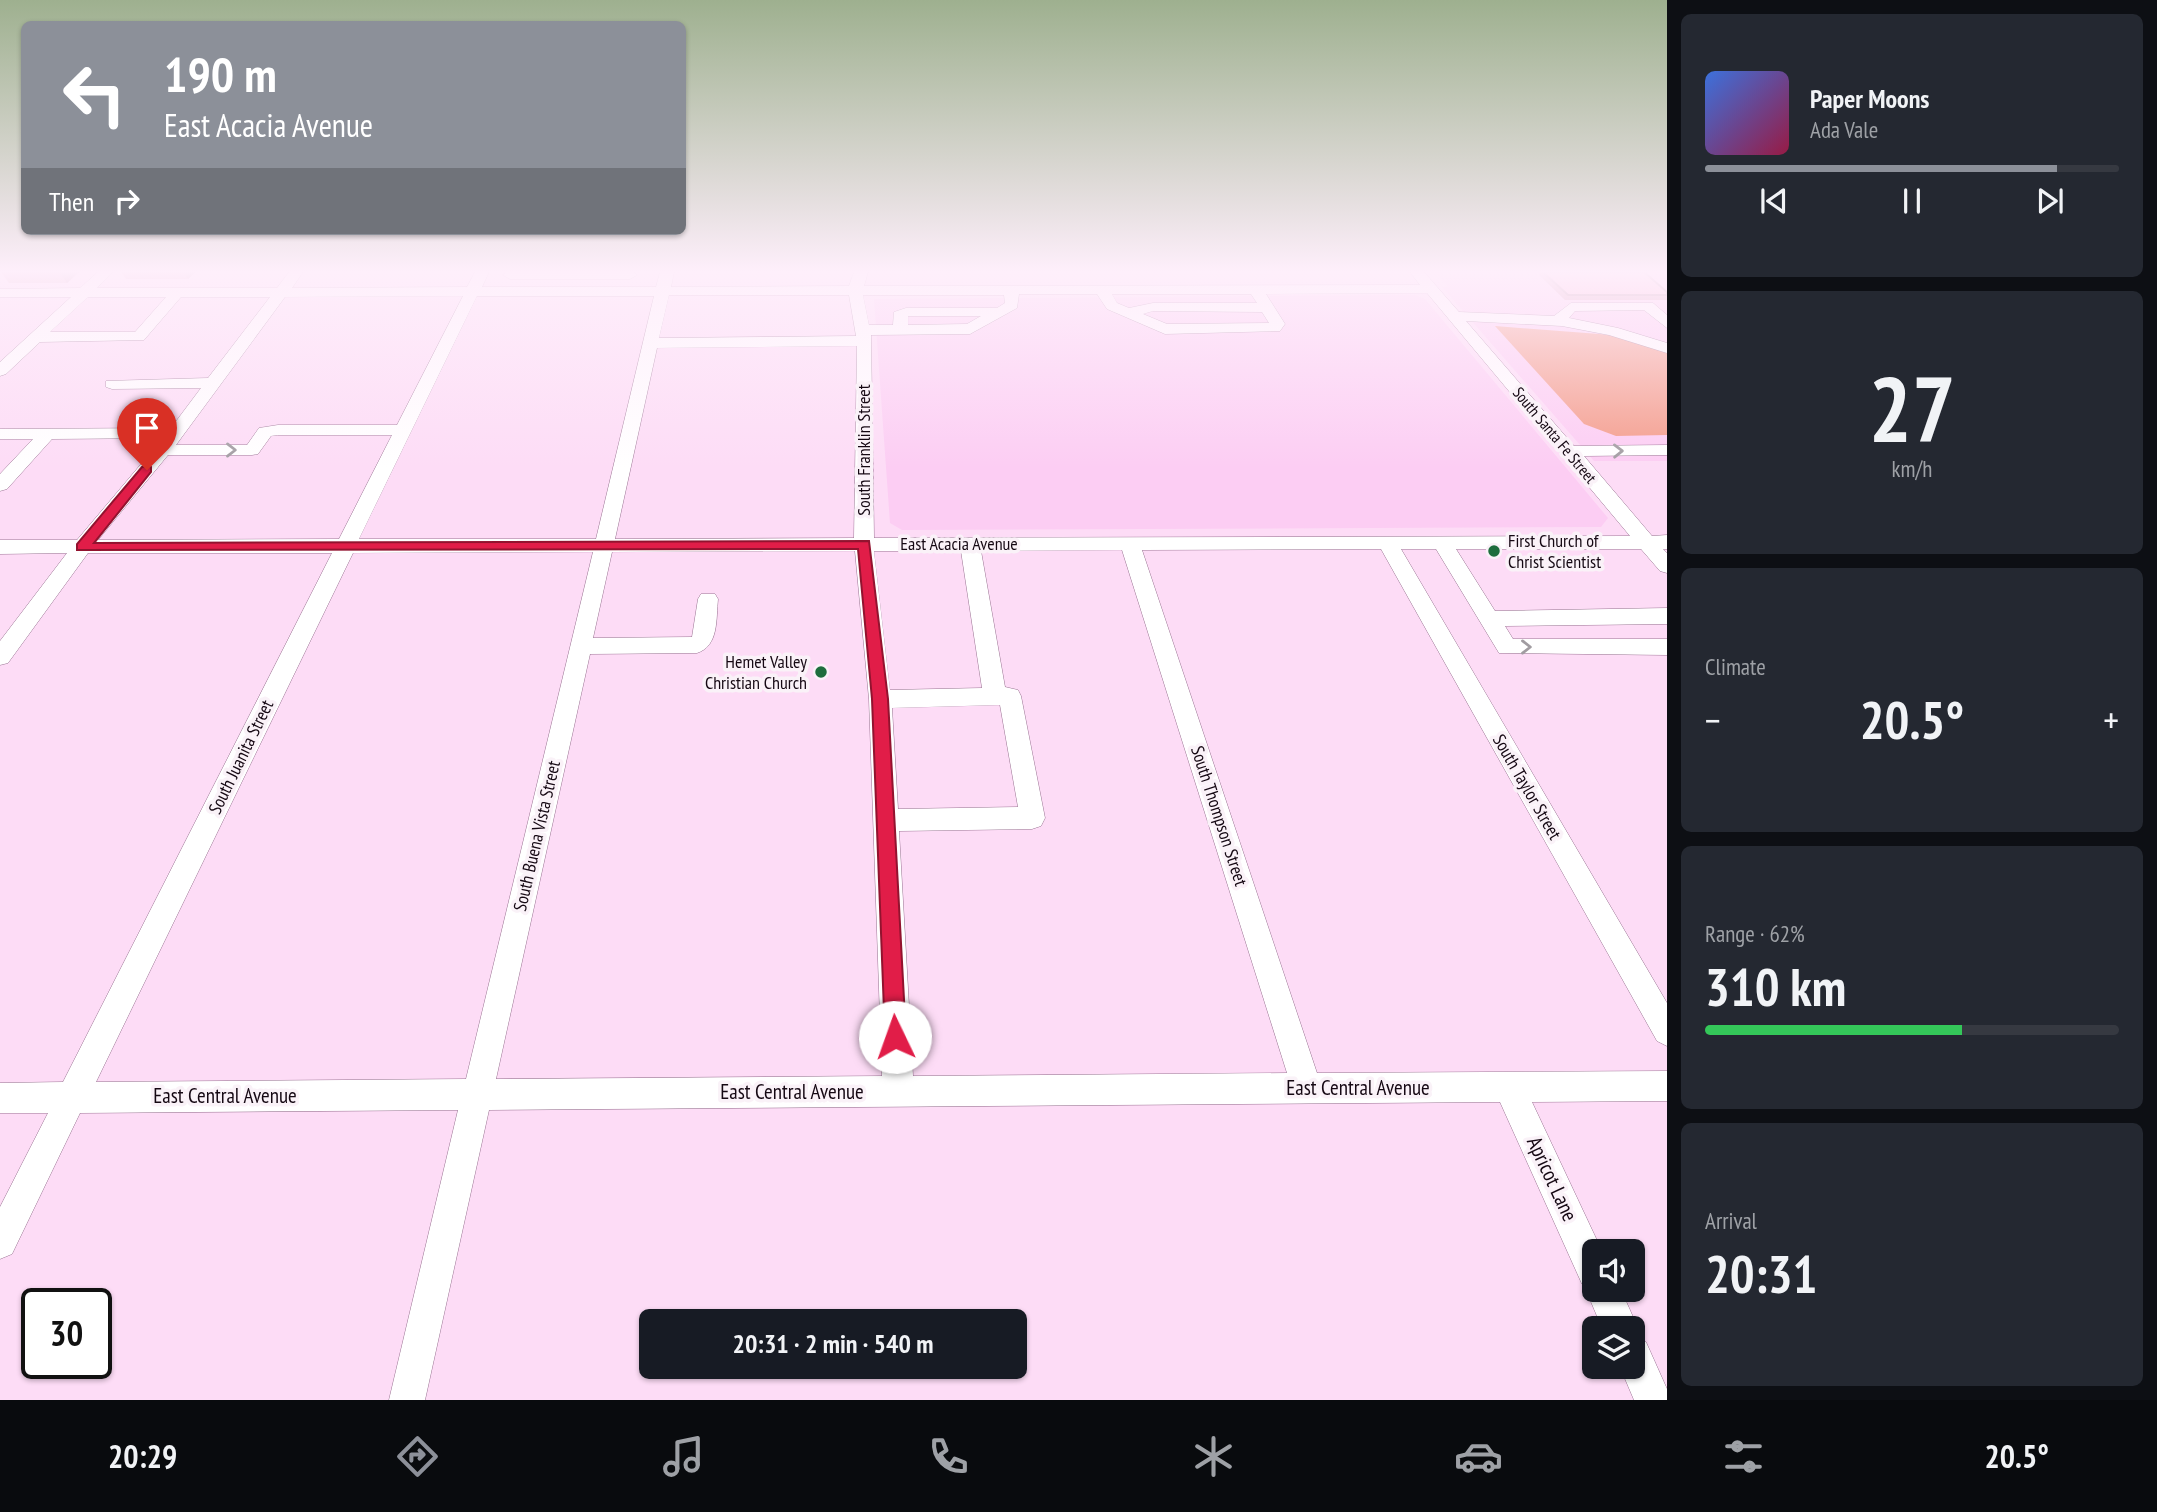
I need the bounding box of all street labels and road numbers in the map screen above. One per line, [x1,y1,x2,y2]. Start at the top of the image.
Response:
street label: South Santa Fe Street [1509,383,1602,488]
street label: South Franklin Street [852,384,875,516]
street label: East Acacia Avenue [900,532,1018,555]
street label: South Juanita Street [203,696,278,818]
street label: South Taylor Street [1488,730,1567,844]
street label: South Thompson Street [1186,743,1253,889]
street label: South Buena Vista Street [508,758,565,913]
street label: East Central Avenue [1286,1074,1430,1101]
street label: East Central Avenue [720,1078,864,1105]
street label: East Central Avenue [153,1082,297,1109]
street label: Apricot Lane [1521,1132,1584,1226]

